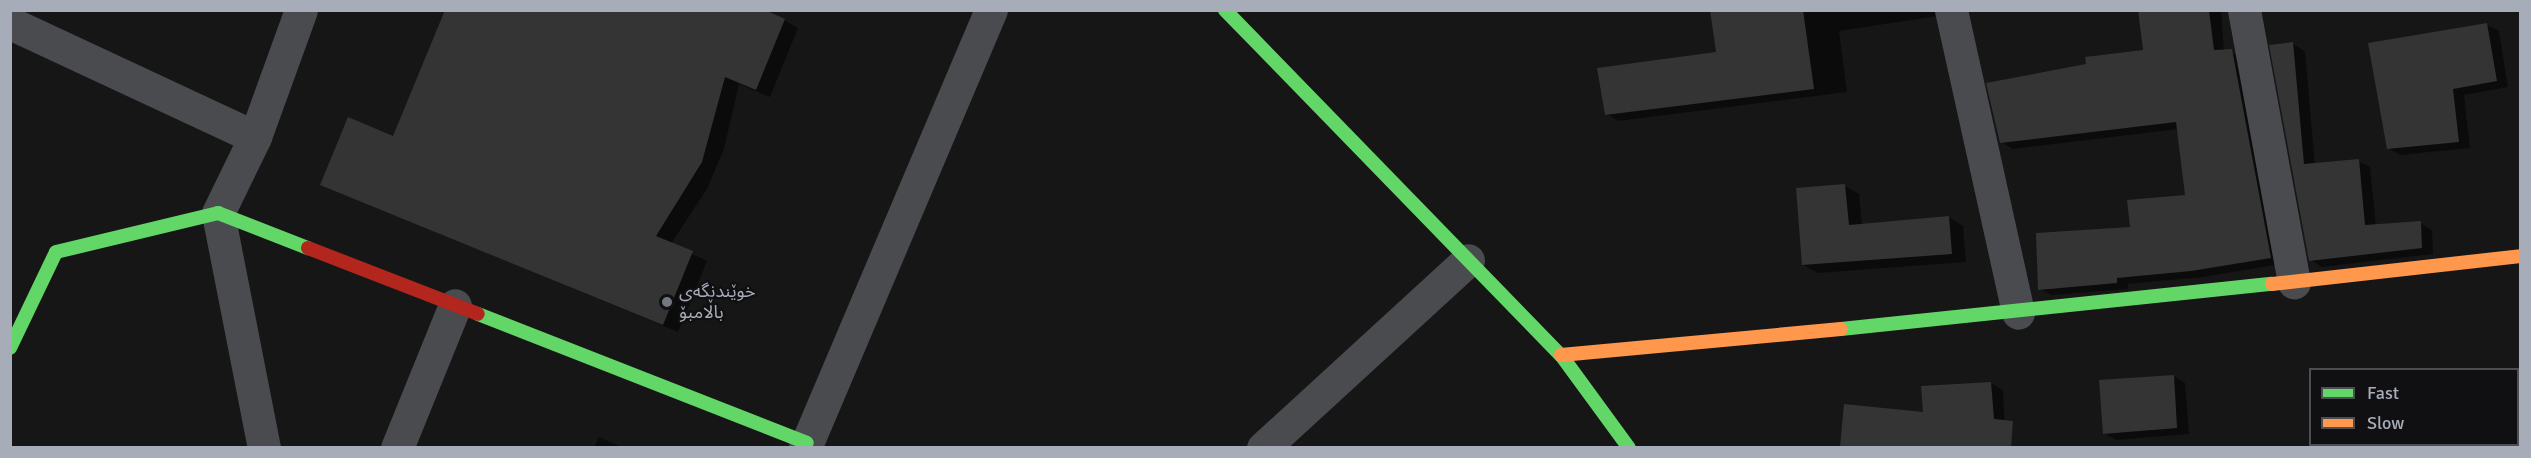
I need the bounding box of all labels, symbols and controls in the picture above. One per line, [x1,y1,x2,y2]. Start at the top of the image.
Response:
place label: خوێندنگەی باڵامبۆ [679,281,756,324]
marker: خوێندنگەی باڵامبۆ [660,295,674,309]
legend [2309,368,2519,446]
text: Fast [2367,382,2399,404]
text: Slow [2367,412,2404,434]

